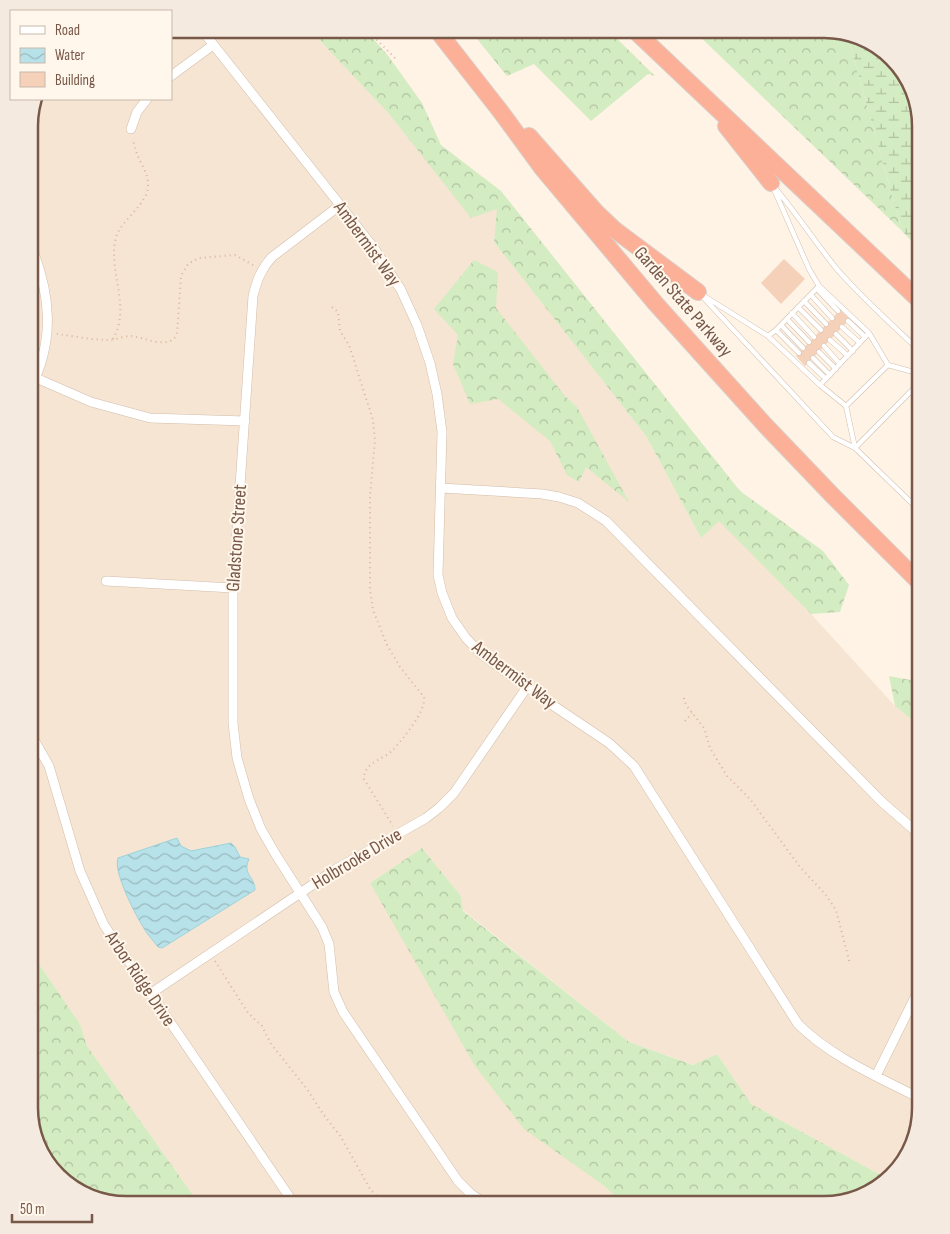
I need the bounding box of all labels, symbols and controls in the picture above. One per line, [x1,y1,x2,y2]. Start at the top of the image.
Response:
legend [10,10,172,100]
text: Road [55,21,80,40]
text: Water [55,46,86,65]
text: Building [55,71,95,90]
street label: Ambermist Way [328,196,406,292]
street label: Garden State Parkway [629,242,738,362]
street label: Gladstone Street [222,483,252,592]
street label: Ambermist Way [467,635,561,714]
street label: Holbrooke Drive [308,823,406,895]
street label: Arbor Ridge Drive [99,926,180,1031]
scale bar [12,1192,92,1224]
text: 50 m [20,1200,45,1219]

